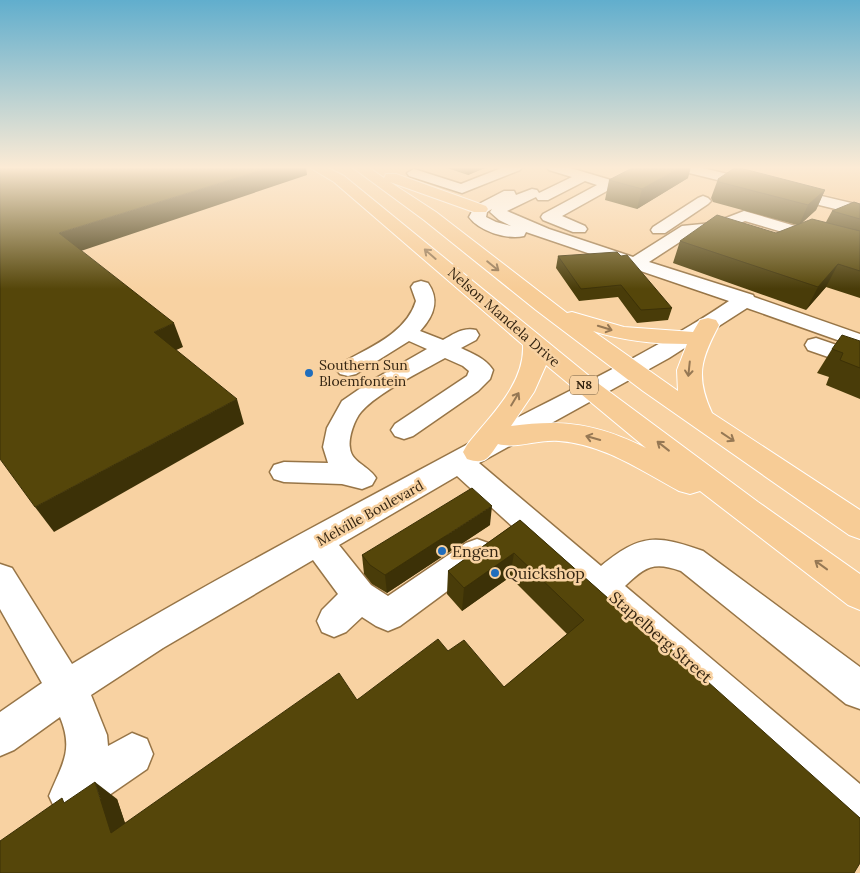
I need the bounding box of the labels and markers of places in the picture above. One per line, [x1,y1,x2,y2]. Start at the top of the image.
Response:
place label: Southern Sun Bloemfontein [319,356,408,390]
marker: Southern Sun Bloemfontein [303,367,315,379]
place label: Engen [452,541,499,561]
marker: Engen [436,545,448,557]
place label: Quickshop [505,563,585,583]
marker: Quickshop [489,567,501,579]

